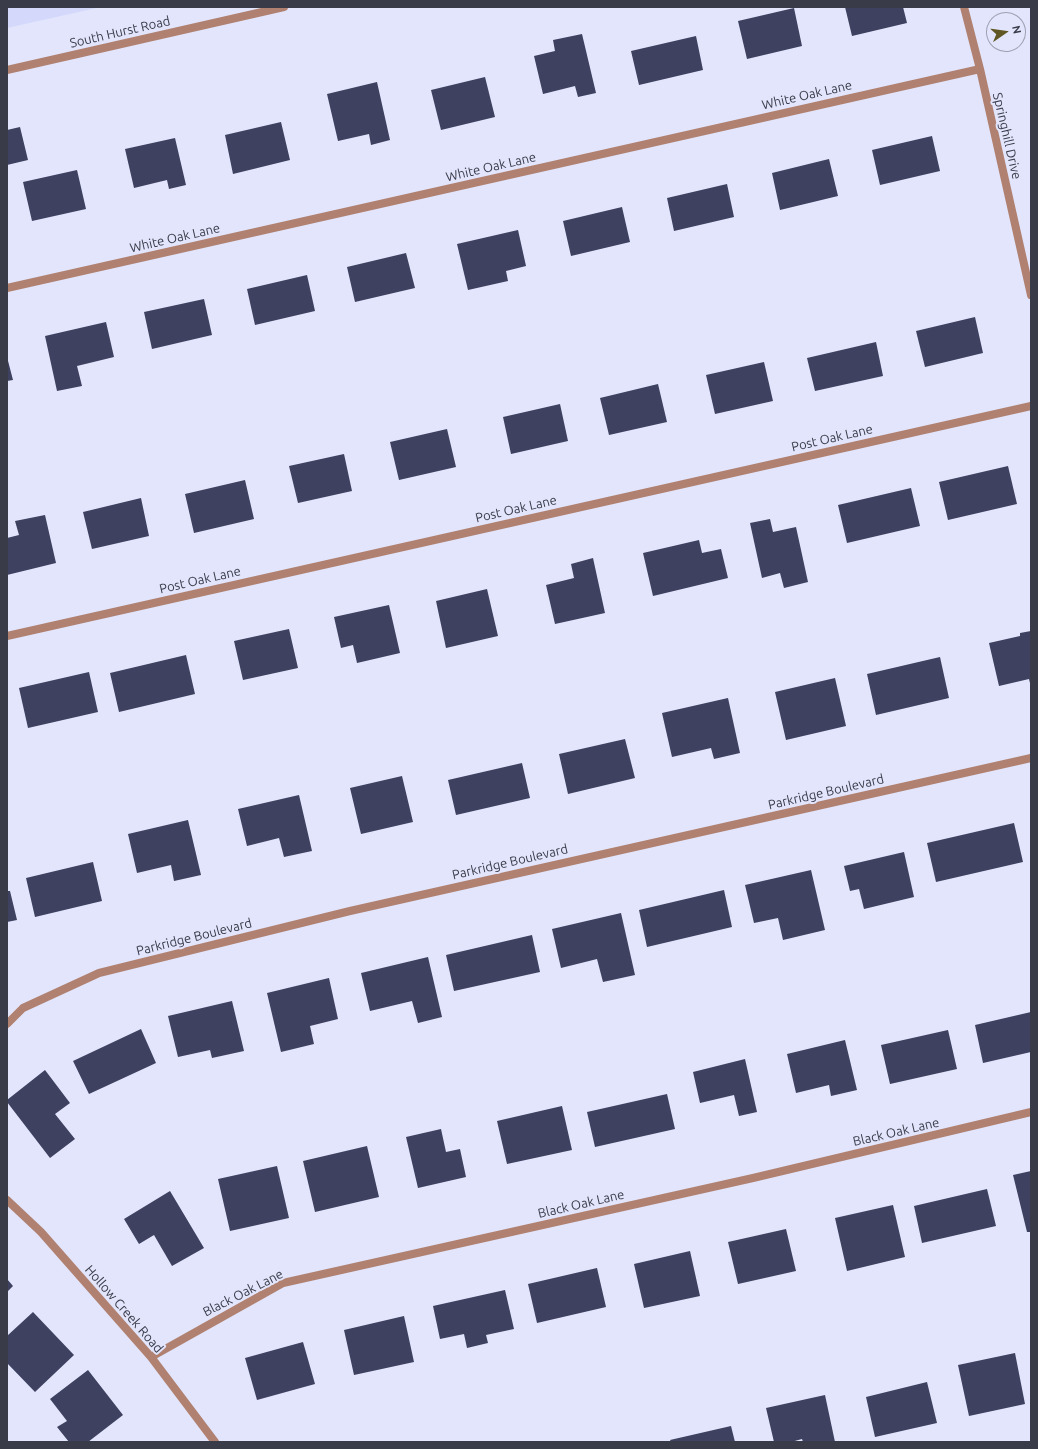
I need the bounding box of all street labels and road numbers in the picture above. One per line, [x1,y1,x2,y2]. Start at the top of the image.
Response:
street label: South Hurst Road [68,13,172,51]
street label: White Oak Lane [760,77,854,113]
street label: Springhill Drive [989,91,1025,181]
street label: White Oak Lane [444,149,538,185]
street label: White Oak Lane [128,220,222,256]
street label: Post Oak Lane [790,421,874,455]
street label: Post Oak Lane [474,492,558,526]
street label: Post Oak Lane [158,563,242,597]
street label: Parkridge Boulevard [766,771,886,813]
street label: Parkridge Boulevard [450,841,570,883]
street label: Parkridge Boulevard [135,915,253,959]
street label: Black Oak Lane [851,1114,941,1150]
street label: Black Oak Lane [536,1186,626,1222]
street label: Hollow Creek Road [82,1262,166,1356]
street label: Black Oak Lane [200,1266,286,1320]

